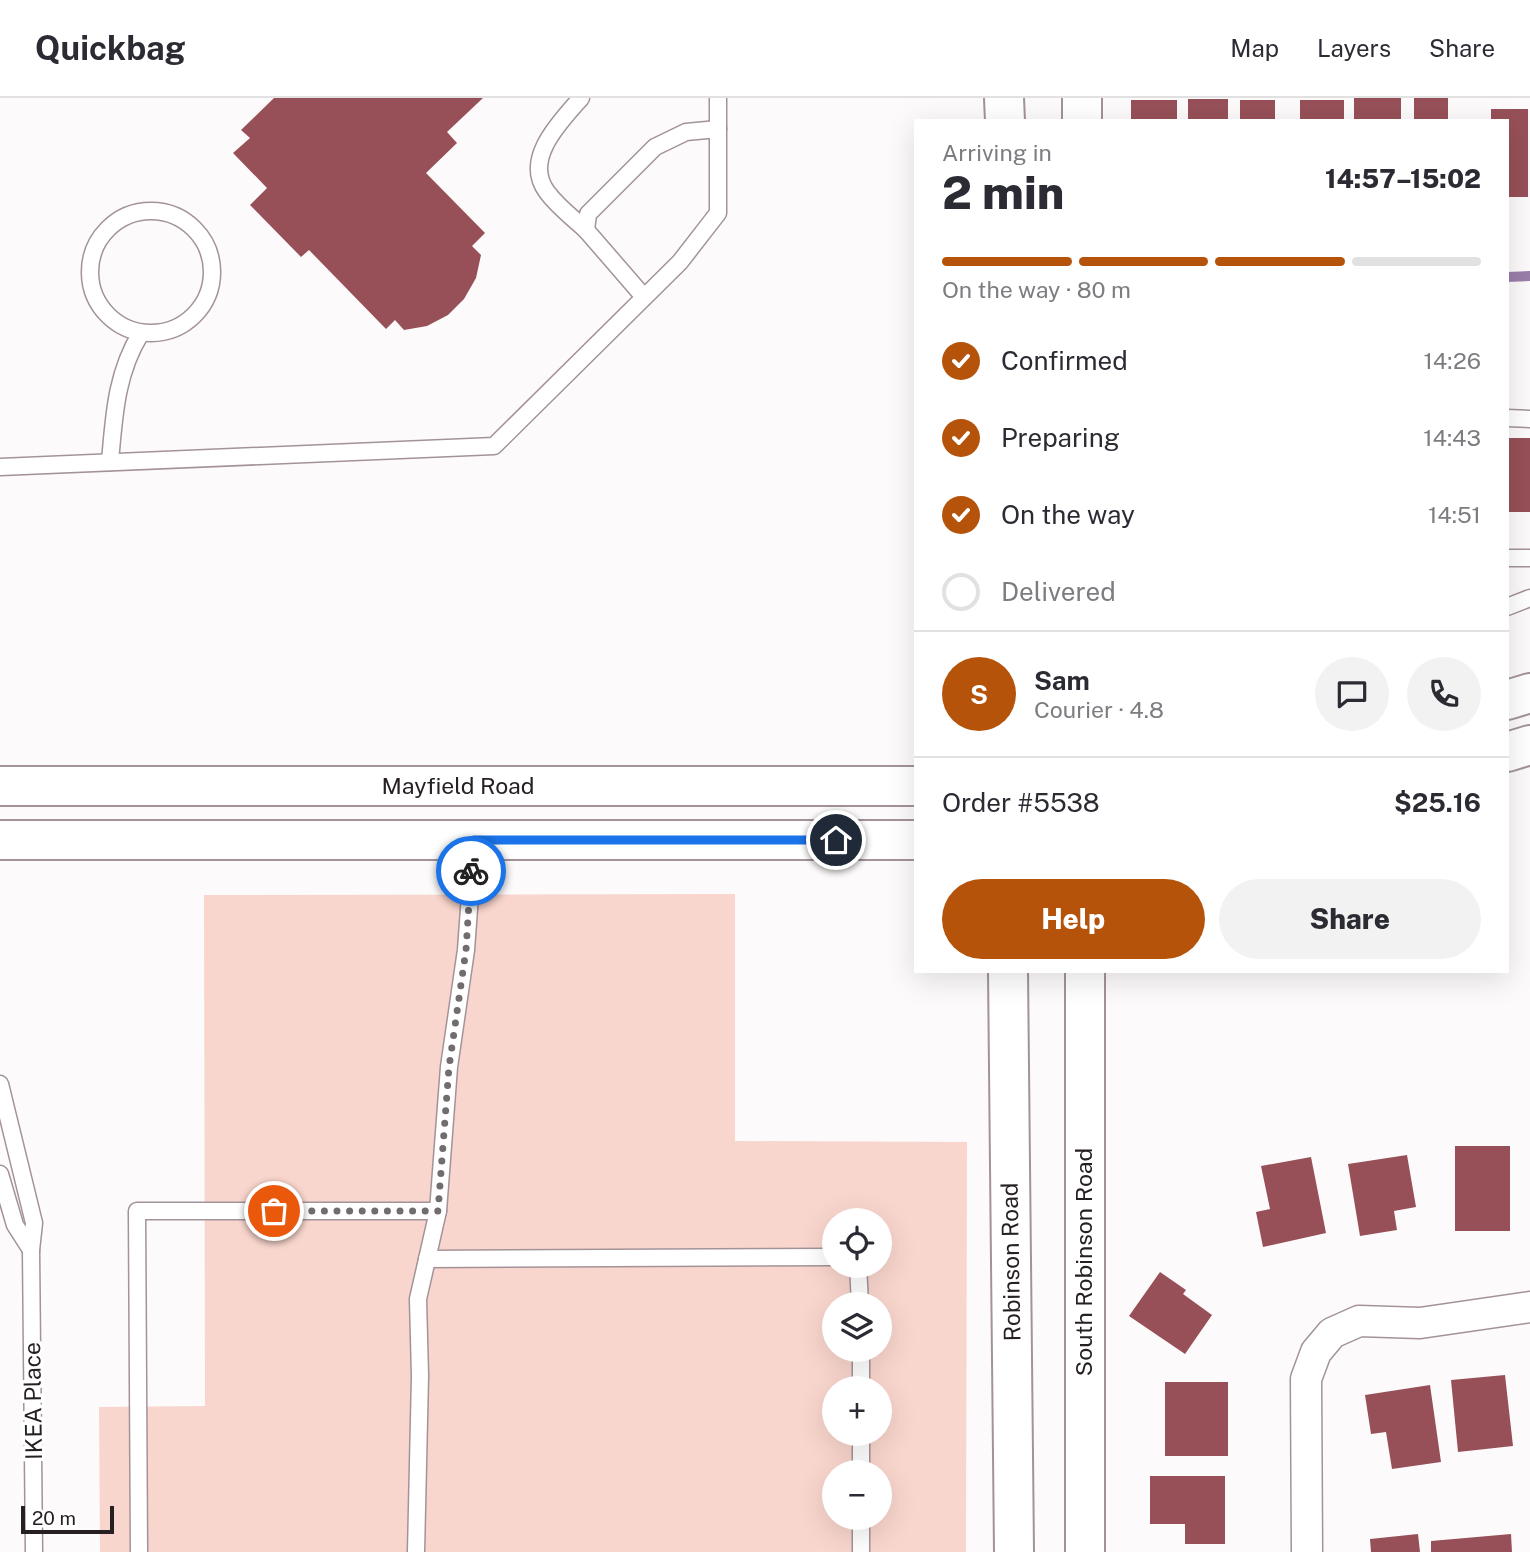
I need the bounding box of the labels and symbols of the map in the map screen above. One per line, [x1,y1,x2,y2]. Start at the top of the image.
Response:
street label: Mayfield Road [382,772,534,799]
pin [806,810,866,870]
courier [436,836,506,906]
street label: South Robinson Road [1070,1148,1097,1376]
pin [244,1181,304,1241]
street label: Robinson Road [996,1182,1025,1342]
street label: IKEA Place [18,1342,47,1460]
scale bar [21,1503,114,1535]

